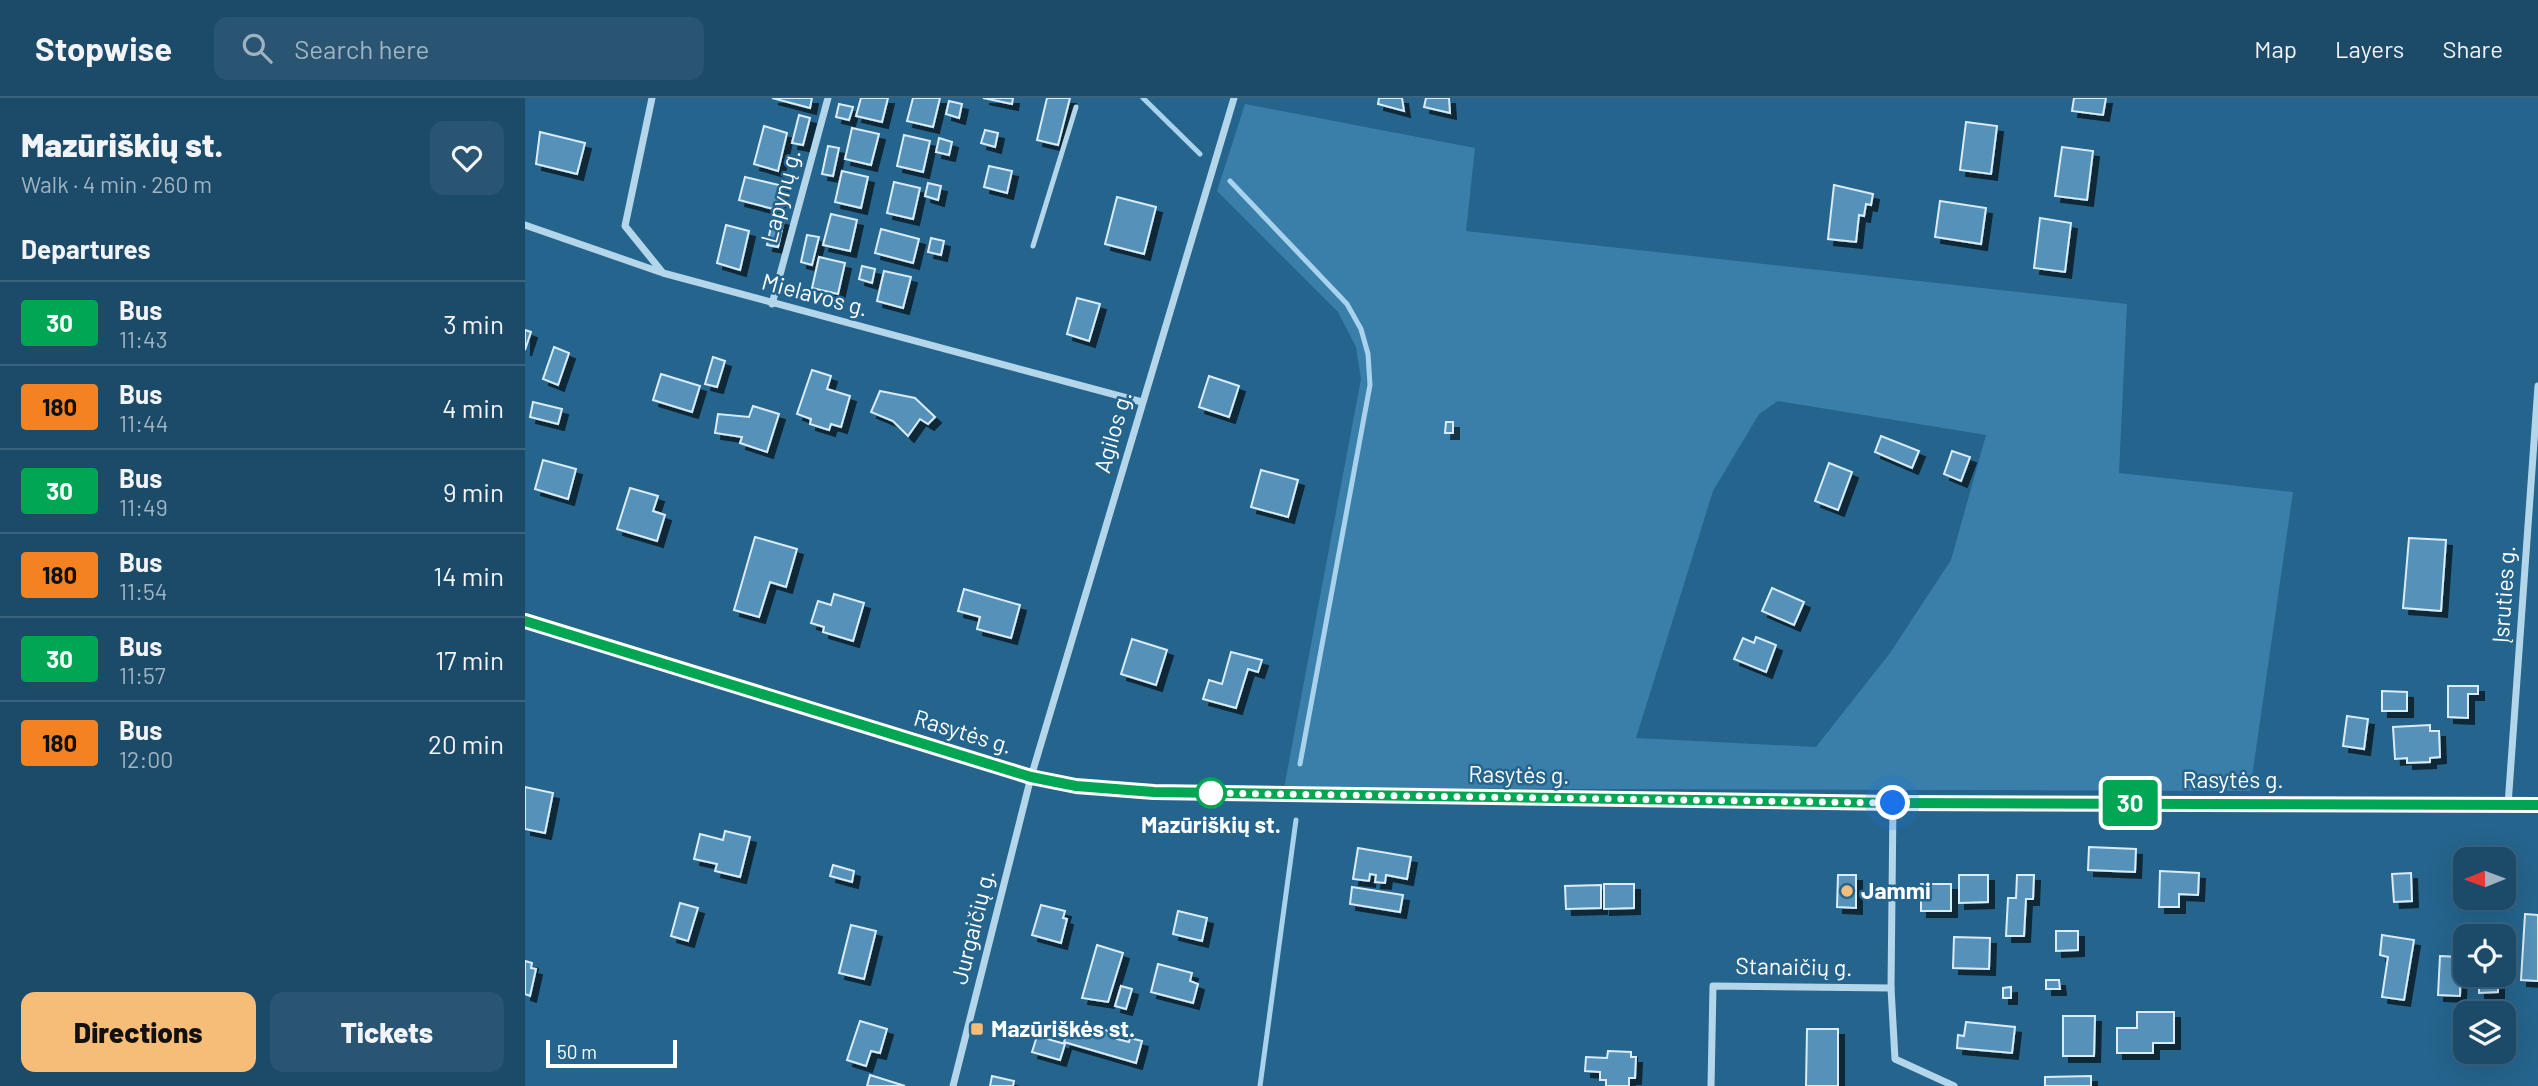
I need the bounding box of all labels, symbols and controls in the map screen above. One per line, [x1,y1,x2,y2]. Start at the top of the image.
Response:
search box [214,17,704,80]
text: Stopwise [35,28,172,68]
icon: search [238,29,276,67]
text: Search here [294,33,429,64]
text: Map [2254,34,2297,63]
text: Layers [2335,34,2404,63]
text: Share [2442,34,2503,63]
button: heart [430,121,504,195]
text: Mazūriškių st. [21,124,223,164]
street label: Lapynų g. [754,146,806,246]
text: Walk · 4 min · 260 m [21,170,212,198]
text: Departures [21,233,151,264]
street label: Mielavos g. [759,266,871,322]
text: Bus [119,294,162,325]
text: 30 [46,308,73,337]
text: 3 min [443,308,504,339]
text: 11:43 [119,325,167,353]
text: Bus [119,378,162,409]
street label: Agilos g. [1087,388,1137,476]
text: 180 [42,392,77,421]
text: 4 min [442,392,504,423]
text: 11:44 [119,409,168,437]
text: Bus [119,462,162,493]
text: 30 [46,476,73,505]
text: 9 min [443,476,504,507]
text: 11:49 [119,493,168,521]
street label: Įsruties g. [2486,544,2520,644]
text: Bus [119,546,162,577]
text: 180 [42,560,77,589]
text: 14 min [433,560,504,591]
text: 11:54 [119,577,167,605]
text: Bus [119,630,162,661]
text: 30 [46,644,73,673]
text: 17 min [435,644,504,675]
text: 11:57 [119,661,166,689]
street label: Rasytės g. [911,703,1016,759]
text: Bus [119,714,162,745]
text: 180 [42,728,77,757]
text: 20 min [428,728,504,759]
text: 12:00 [119,745,173,773]
street label: Rasytės g. [1468,759,1570,789]
street label: Rasytės g. [2182,765,2284,793]
marker: Mazūriškių st. [1196,778,1226,808]
line badge: 30 [2099,780,2161,826]
your location [1875,785,1910,820]
text: 30 [2117,788,2143,817]
place label: Mazūriškių st. [1141,810,1281,838]
north arrow [2453,847,2517,910]
map controls [2453,847,2516,1064]
street label: Jurgaičių g. [944,867,1000,987]
place label: Jammi [1861,876,1931,904]
marker: Jammi [1839,883,1855,899]
button: locate [2453,924,2516,987]
street label: Stanaičių g. [1735,951,1853,981]
button: Directions [21,992,256,1072]
button: Tickets [270,992,504,1072]
button: layers [2453,1001,2516,1064]
place label: Mazūriškės st. [991,1014,1135,1042]
marker: Mazūriškės st. [969,1021,985,1037]
scale bar [546,1037,677,1069]
text: 50 m [557,1040,597,1063]

